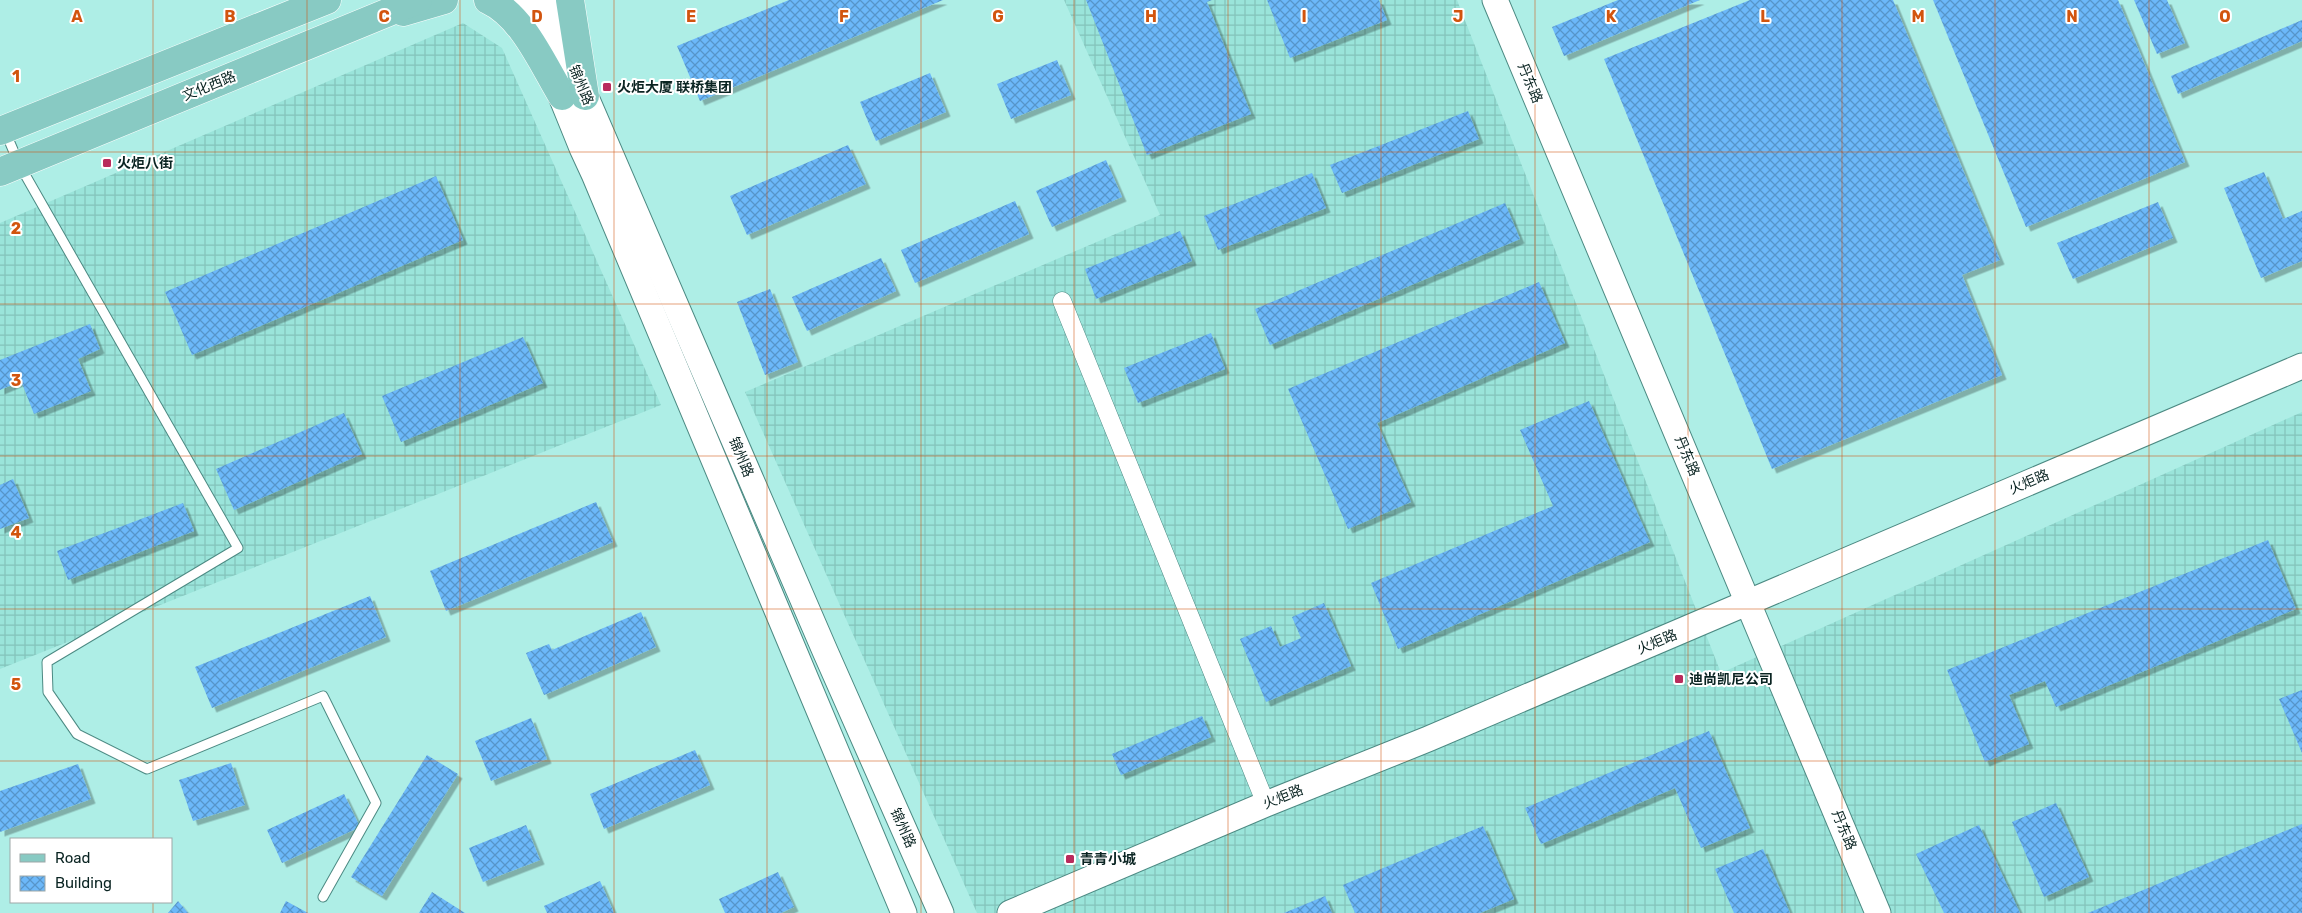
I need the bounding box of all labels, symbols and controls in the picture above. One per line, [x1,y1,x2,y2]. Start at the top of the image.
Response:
text: A [71,7,83,26]
text: B [224,7,236,26]
text: C [378,7,390,26]
text: D [531,7,543,26]
text: E [686,7,696,26]
text: F [839,7,849,26]
text: G [992,7,1004,26]
text: H [1145,7,1157,26]
text: I [1301,7,1307,26]
text: J [1453,7,1463,26]
text: K [1606,7,1617,26]
text: L [1760,7,1770,26]
text: M [1911,7,1925,26]
text: N [2066,7,2078,26]
text: O [2219,7,2231,26]
street label: 丹东路 [1514,60,1546,106]
street label: 锦州路 [565,62,597,108]
text: 1 [12,67,20,86]
street label: 文化西路 [180,68,238,104]
place label: 火炬大厦 联桥集团 [617,79,732,96]
marker: 火炬大厦 联桥集团 [601,81,613,93]
place label: 火炬八街 [117,155,173,172]
marker: 火炬八街 [101,157,113,169]
text: 2 [11,219,21,238]
text: 3 [11,371,21,390]
street label: 丹东路 [1671,433,1703,479]
street label: 锦州路 [725,434,757,480]
street label: 火炬路 [2006,466,2052,498]
text: 4 [11,523,22,542]
street label: 火炬路 [1634,626,1680,658]
place label: 迪尚凯尼公司 [1689,671,1773,688]
marker: 迪尚凯尼公司 [1673,673,1685,685]
text: 5 [11,675,21,694]
street label: 火炬路 [1260,781,1306,813]
street label: 锦州路 [887,805,919,851]
street label: 丹东路 [1828,807,1860,853]
legend [10,838,172,903]
text: Road [55,849,91,867]
place label: 青青小城 [1080,851,1136,868]
marker: 青青小城 [1064,853,1076,865]
text: Building [55,874,112,892]

